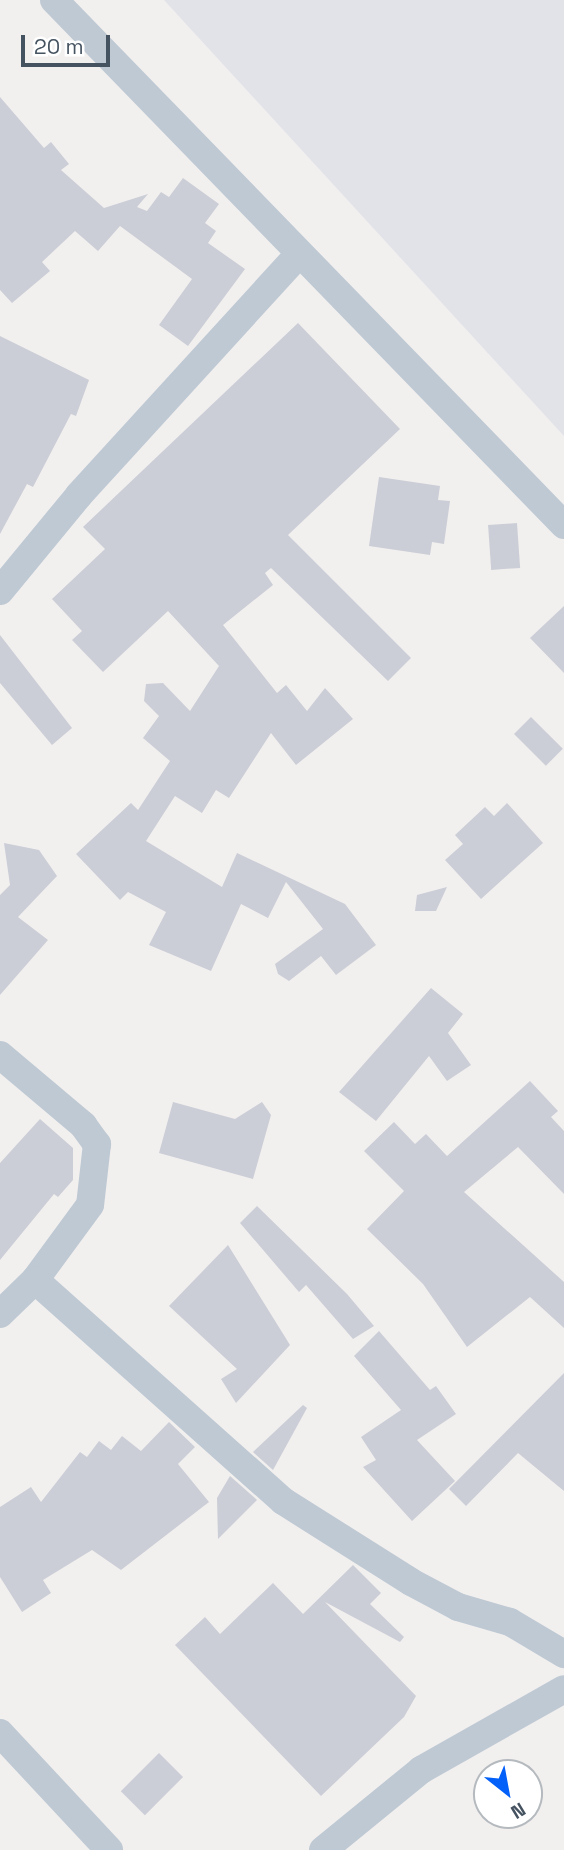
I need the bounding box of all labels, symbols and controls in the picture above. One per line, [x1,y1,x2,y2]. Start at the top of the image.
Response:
scale bar [24,21,114,65]
text: 20 m [34,33,84,60]
north arrow [473,1759,543,1829]
text: N [506,1797,530,1825]

